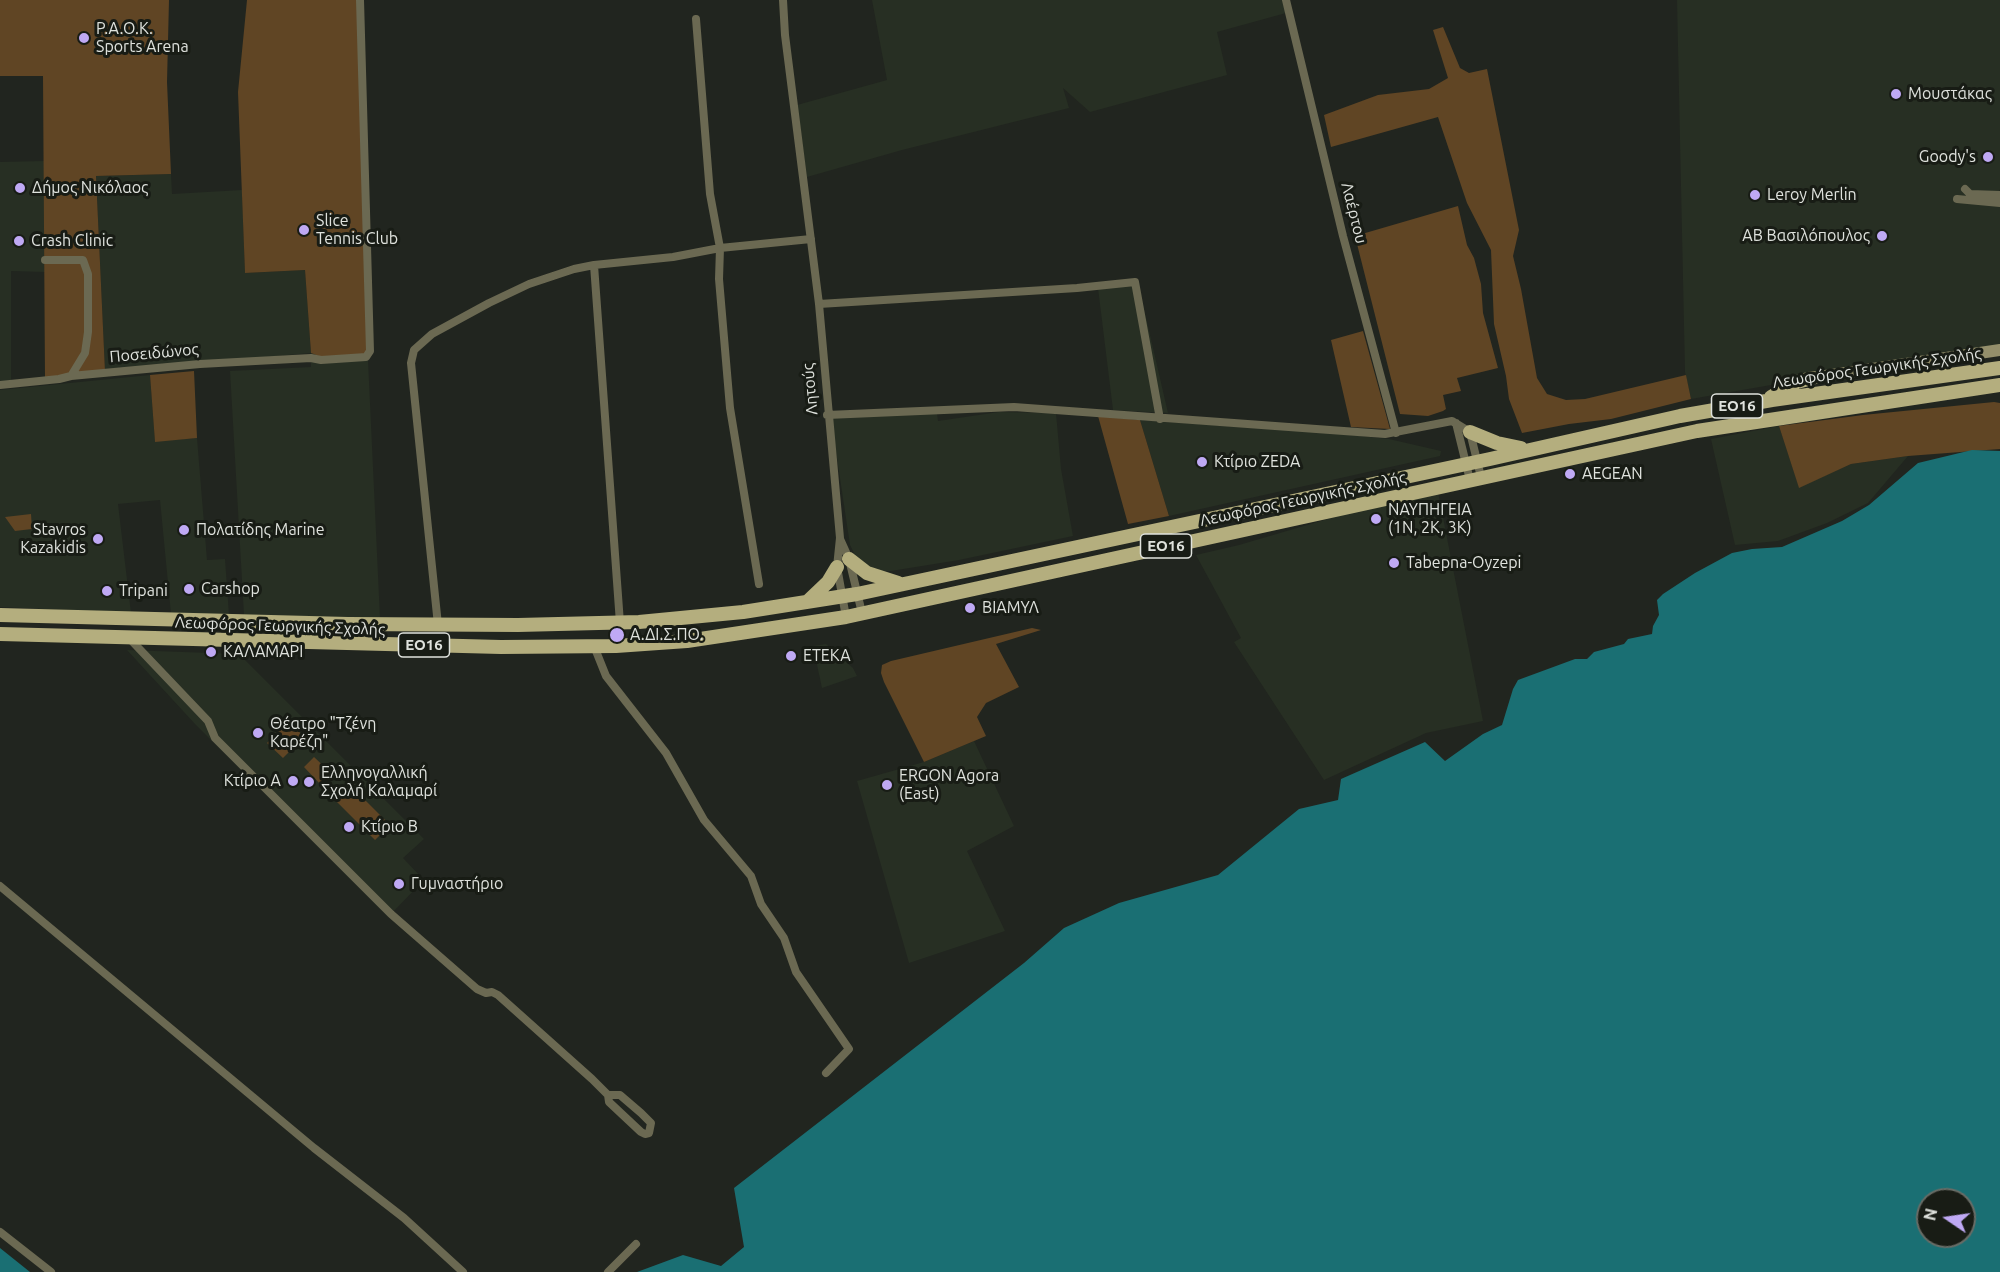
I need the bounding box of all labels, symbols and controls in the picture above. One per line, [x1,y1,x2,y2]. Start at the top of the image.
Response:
place label: P.A.O.K. Sports Arena [96,19,189,57]
marker: P.A.O.K. Sports Arena [77,31,91,45]
place label: Μουστάκας [1908,84,1992,104]
marker: Μουστάκας [1889,87,1903,101]
place label: Goody's [1919,147,1976,167]
marker: Goody's [1981,150,1995,164]
place label: Δήμος Νικόλαος [32,178,148,198]
street label: Λαέρτου [1337,180,1371,246]
marker: Δήμος Νικόλαος [13,181,27,195]
place label: Leroy Merlin [1767,185,1857,205]
marker: Leroy Merlin [1748,188,1762,202]
place label: Slice Tennis Club [316,211,398,249]
marker: Slice Tennis Club [297,223,311,237]
place label: ΑΒ Βασιλόπουλος [1742,226,1870,246]
marker: ΑΒ Βασιλόπουλος [1875,229,1889,243]
place label: Crash Clinic [31,231,113,251]
marker: Crash Clinic [12,234,26,248]
street label: Ποσειδώνος [109,340,199,366]
street label: Λεωφόρος Γεωργικής Σχολής [1772,344,1982,392]
street label: Λητούς [798,362,822,416]
road number: ΕΟ16 [1712,394,1762,418]
place label: Κτίριο ZEDA [1214,452,1300,472]
marker: Κτίριο ZEDA [1195,455,1209,469]
place label: AEGEAN [1582,464,1643,484]
marker: AEGEAN [1563,467,1577,481]
street label: Λεωφόρος Γεωργικής Σχολής [1198,468,1408,530]
place label: ΝΑΥΠΗΓΕΙΑ (1Ν, 2Κ, 3Κ) [1388,500,1472,538]
marker: ΝΑΥΠΗΓΕΙΑ (1Ν, 2Κ, 3Κ) [1369,512,1383,526]
place label: Stavros Kazakidis [20,520,86,558]
place label: Πολατίδης Marine [196,520,325,540]
marker: Πολατίδης Marine [177,523,191,537]
marker: Stavros Kazakidis [91,532,105,546]
road number: ΕΟ16 [1140,534,1192,558]
place label: Tabepna-Oyzepi [1406,553,1522,573]
marker: Tabepna-Oyzepi [1387,556,1401,570]
place label: Carshop [201,579,260,599]
place label: Tripani [119,581,168,601]
marker: Carshop [182,582,196,596]
marker: Tripani [100,584,114,598]
place label: ΒΙΑΜΥΛ [982,598,1039,618]
marker: ΒΙΑΜΥΛ [963,601,977,615]
street label: Λεωφόρος Γεωργικής Σχολής [175,613,385,639]
place label: Α.ΔΙ.Σ.ΠΟ. [630,625,703,645]
marker: Α.ΔΙ.Σ.ΠΟ. [608,626,626,644]
road number: ΕΟ16 [398,633,450,657]
place label: ΚΑΛΑΜΑΡΙ [223,642,303,662]
marker: ΚΑΛΑΜΑΡΙ [204,645,218,659]
place label: ΕΤΕΚΑ [803,646,851,666]
marker: ΕΤΕΚΑ [784,649,798,663]
place label: Θέατρο "Τζένη Καρέζη" [270,714,376,752]
marker: Θέατρο "Τζένη Καρέζη" [251,726,265,740]
place label: Ελληνογαλλική Σχολή Καλαμαρί [321,763,437,801]
place label: ERGON Agora (East) [899,766,999,804]
place label: Κτίριο Α [224,771,281,791]
marker: Κτίριο Α [286,774,300,788]
marker: Ελληνογαλλική Σχολή Καλαμαρί [302,775,316,789]
marker: ERGON Agora (East) [880,778,894,792]
place label: Κτίριο Β [361,817,418,837]
marker: Κτίριο Β [342,820,356,834]
place label: Γυμναστήριο [411,874,503,894]
marker: Γυμναστήριο [392,877,406,891]
north arrow [1916,1188,1976,1248]
text: N [1920,1207,1941,1222]

